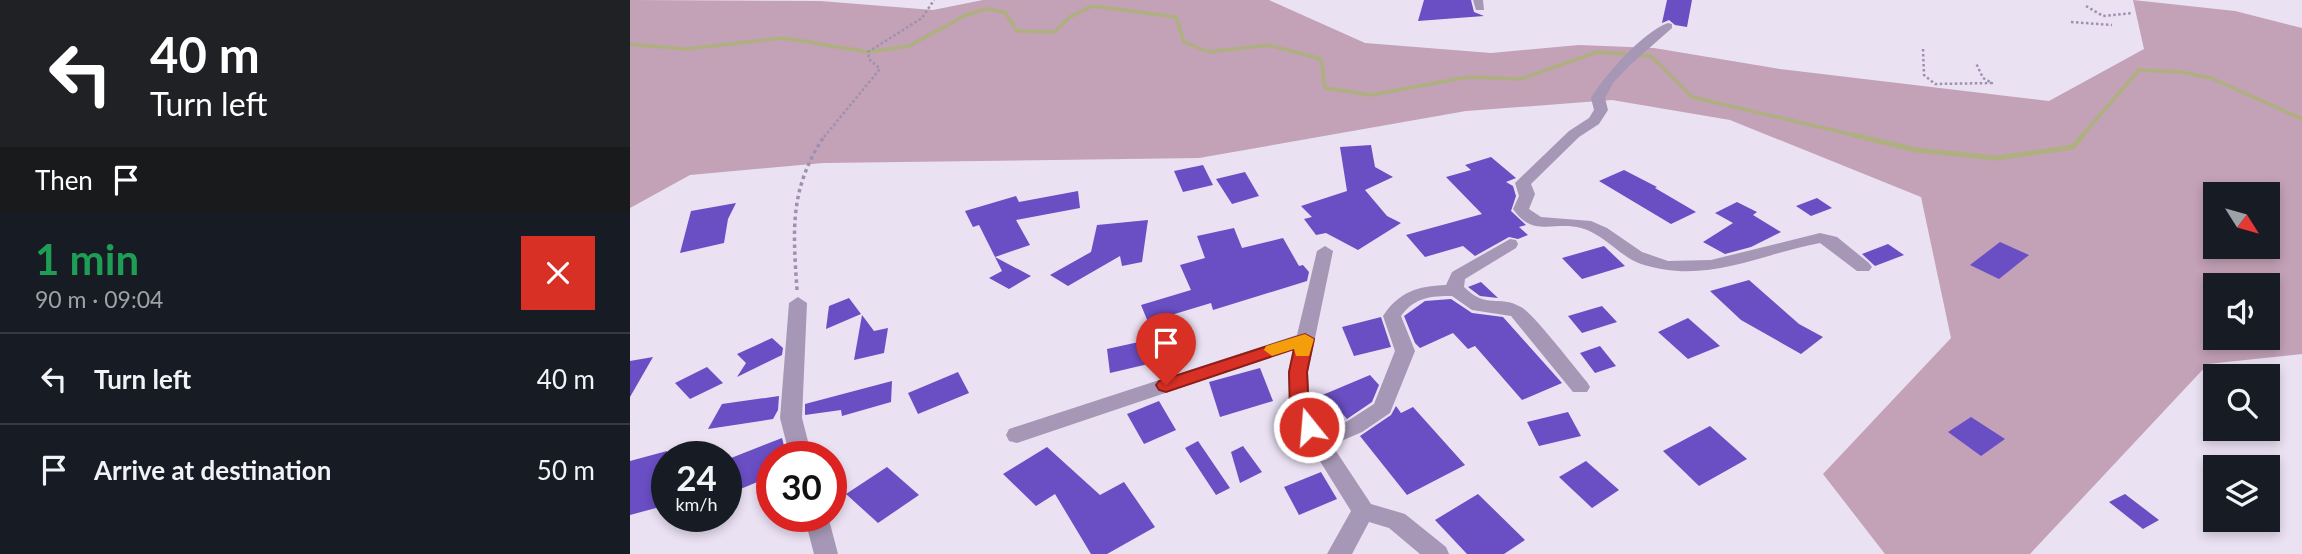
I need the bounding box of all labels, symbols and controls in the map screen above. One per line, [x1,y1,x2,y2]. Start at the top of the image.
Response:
text: 40 m [150,25,260,83]
icon: left [35,28,126,119]
text: Turn left [150,84,267,123]
icon: arrive [107,161,145,199]
text: Then [35,164,93,196]
north arrow [2203,182,2280,259]
map controls [2203,182,2280,532]
text: 1 min [35,234,139,284]
button: close [521,236,595,310]
button: sound [2203,273,2280,350]
text: 90 m · 09:04 [35,285,163,313]
pin [1136,313,1196,385]
icon: arrive [1147,324,1185,362]
icon: left [35,360,73,398]
text: Turn left [94,363,191,395]
text: 40 m [537,363,595,395]
button: search [2203,364,2280,441]
position arrow [1272,390,1346,464]
speed limit sign: 30 [756,441,847,532]
icon: arrive [35,451,73,489]
text: Arrive at destination [94,454,331,486]
text: 50 m [537,454,595,486]
button: layers [2203,455,2280,532]
text: 24 [676,456,717,498]
text: km/h [675,493,718,515]

